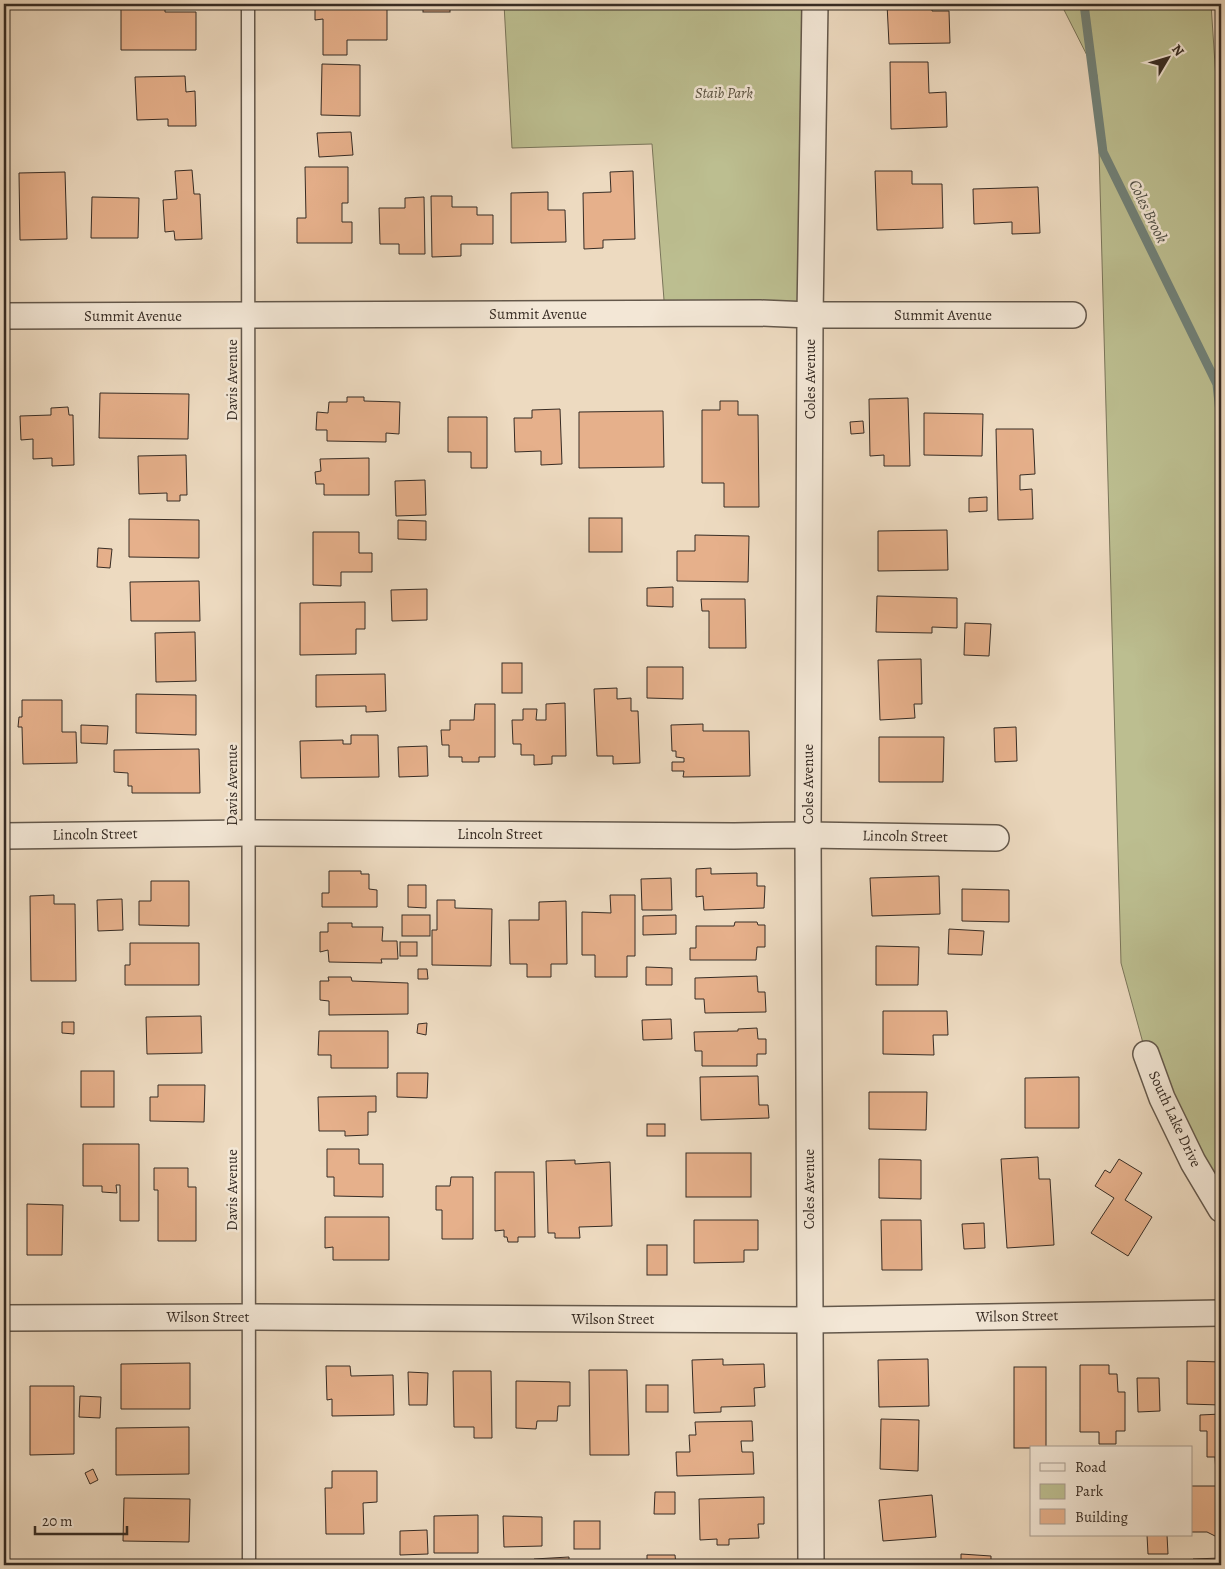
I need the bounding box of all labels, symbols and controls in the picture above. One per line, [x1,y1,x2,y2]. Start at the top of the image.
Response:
north arrow [1142,32,1192,82]
text: N [1167,40,1188,60]
park label: Staib Park [695,83,753,103]
water label: Coles Brook [1123,176,1173,247]
street label: Summit Avenue [489,304,587,324]
street label: Summit Avenue [894,305,992,325]
street label: Summit Avenue [84,306,182,326]
street label: Coles Avenue [800,338,820,419]
street label: Davis Avenue [222,339,242,421]
street label: Coles Avenue [798,743,818,824]
street label: Davis Avenue [222,744,242,826]
street label: Lincoln Street [52,823,138,845]
street label: Lincoln Street [457,824,543,844]
street label: Lincoln Street [862,825,948,847]
street label: South Lake Drive [1144,1068,1206,1171]
street label: Coles Avenue [799,1148,819,1229]
street label: Davis Avenue [222,1149,242,1231]
street label: Wilson Street [974,1305,1059,1327]
street label: Wilson Street [166,1307,249,1327]
street label: Wilson Street [571,1309,654,1329]
legend [1030,1446,1192,1536]
text: Road [1075,1457,1107,1477]
text: Park [1075,1481,1104,1501]
scale bar [35,1504,128,1536]
text: Building [1075,1507,1128,1527]
text: 20 m [42,1511,73,1531]

